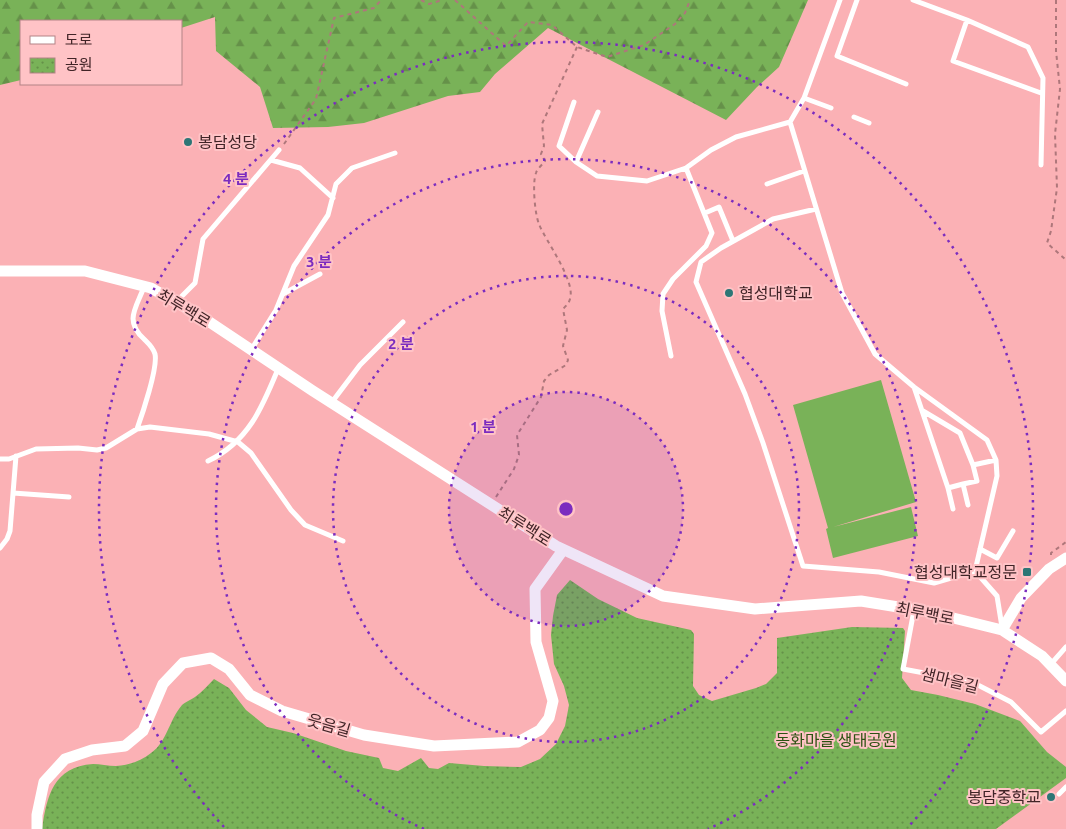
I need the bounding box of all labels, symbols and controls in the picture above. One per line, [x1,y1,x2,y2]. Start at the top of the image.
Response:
legend [20,20,182,85]
text: 도로 [65,31,93,48]
text: 공원 [65,56,93,73]
place label: 봉담성당 [198,133,257,151]
marker: 봉담성당 [182,136,194,148]
text: 4 분 [223,170,249,187]
text: 3 분 [306,253,332,270]
place label: 협성대학교 [739,284,813,302]
street label: 최루백로 [154,285,214,331]
marker: 협성대학교 [723,287,735,299]
text: 2 분 [388,335,414,352]
text: 1 분 [470,418,496,435]
centre of rings [557,500,575,518]
street label: 최루백로 [495,503,555,549]
place label: 협성대학교정문 [914,563,1017,581]
marker: 협성대학교정문 [1021,566,1033,578]
street label: 최루백로 [894,599,956,628]
street label: 샘마을길 [919,664,981,696]
street label: 웃음길 [305,710,353,740]
park label: 동화마을 생태공원 [775,731,897,749]
place label: 봉담중학교 [967,788,1041,806]
marker: 봉담중학교 [1045,791,1057,803]

